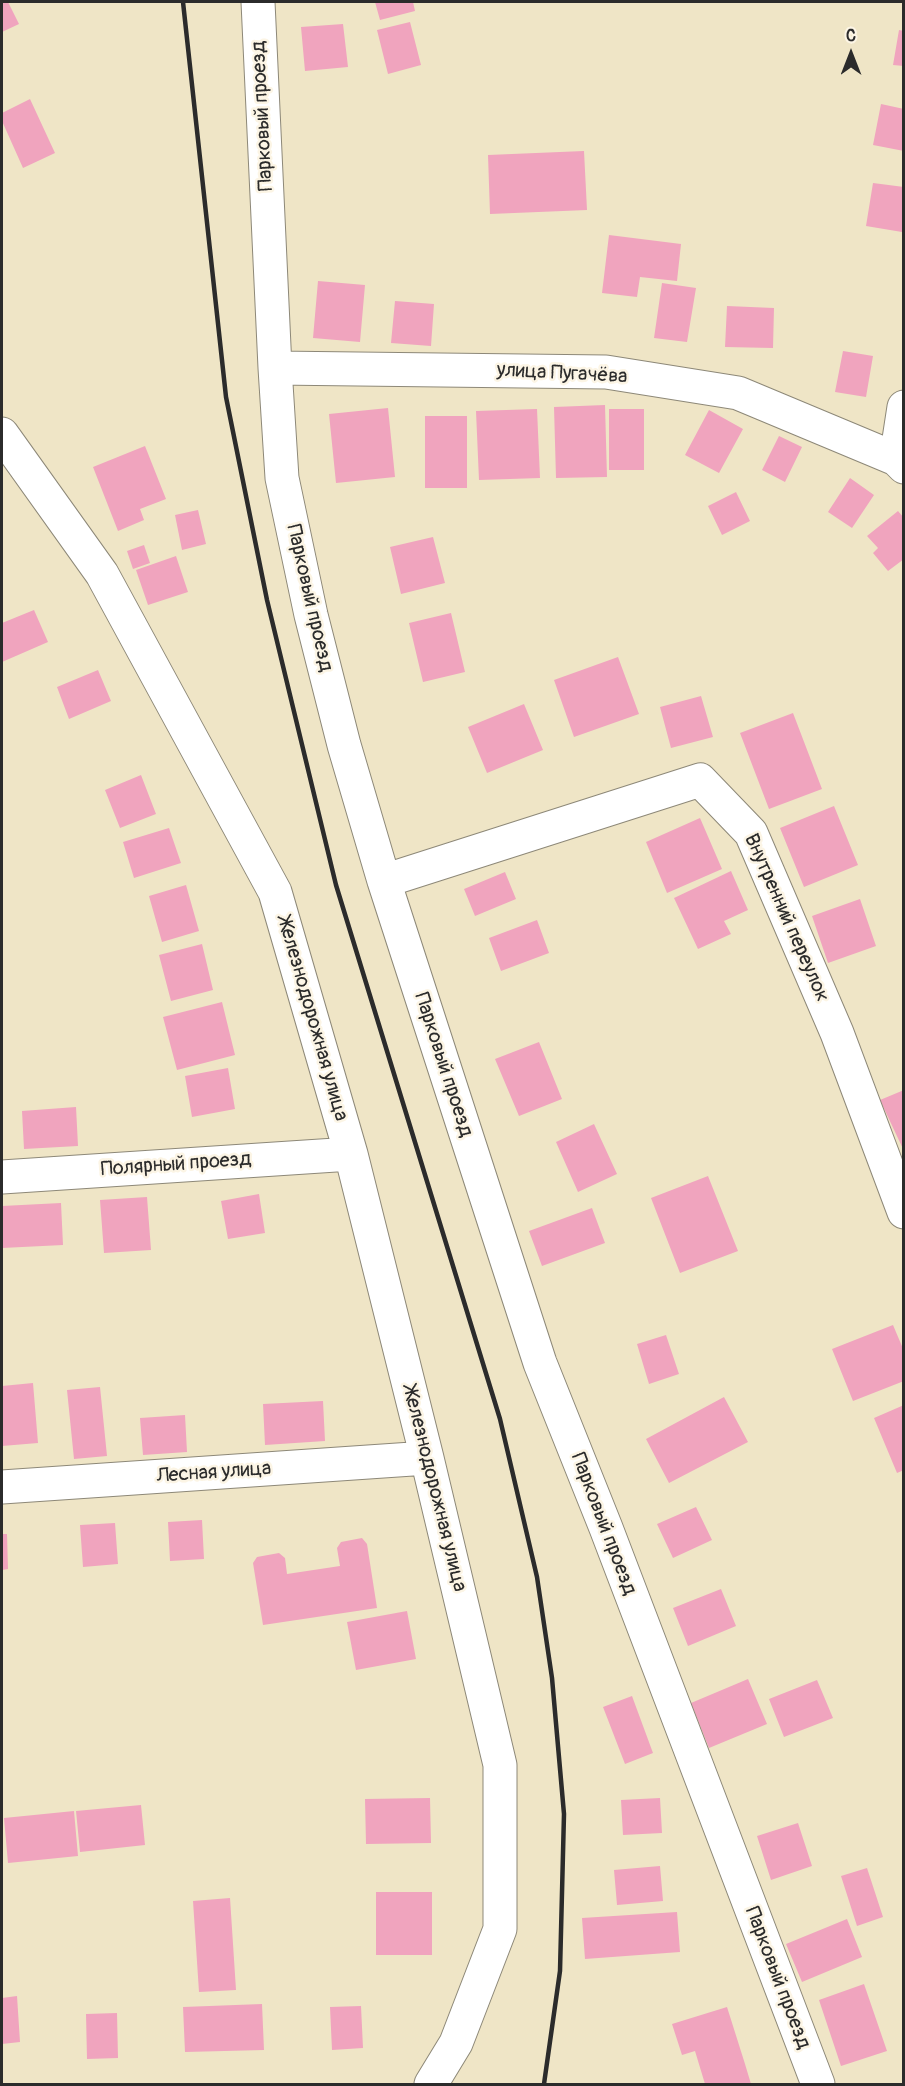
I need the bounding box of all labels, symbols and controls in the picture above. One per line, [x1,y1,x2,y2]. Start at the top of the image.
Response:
north arrow [821,24,881,84]
text: С [846,26,856,46]
street label: Парковый проезд [247,40,279,192]
street label: улица Пугачёва [496,359,628,389]
street label: Парковый проезд [280,522,338,674]
street label: Внутренний переулок [738,830,834,1006]
street label: Железнодорожная улица [271,914,353,1124]
street label: Парковый проезд [408,990,478,1140]
street label: Полярный проезд [100,1148,252,1182]
street label: Железнодорожная улица [397,1384,471,1594]
street label: Парковый проезд [565,1450,641,1598]
street label: Лесная улица [156,1457,272,1489]
street label: Парковый проезд [739,1904,815,2052]

